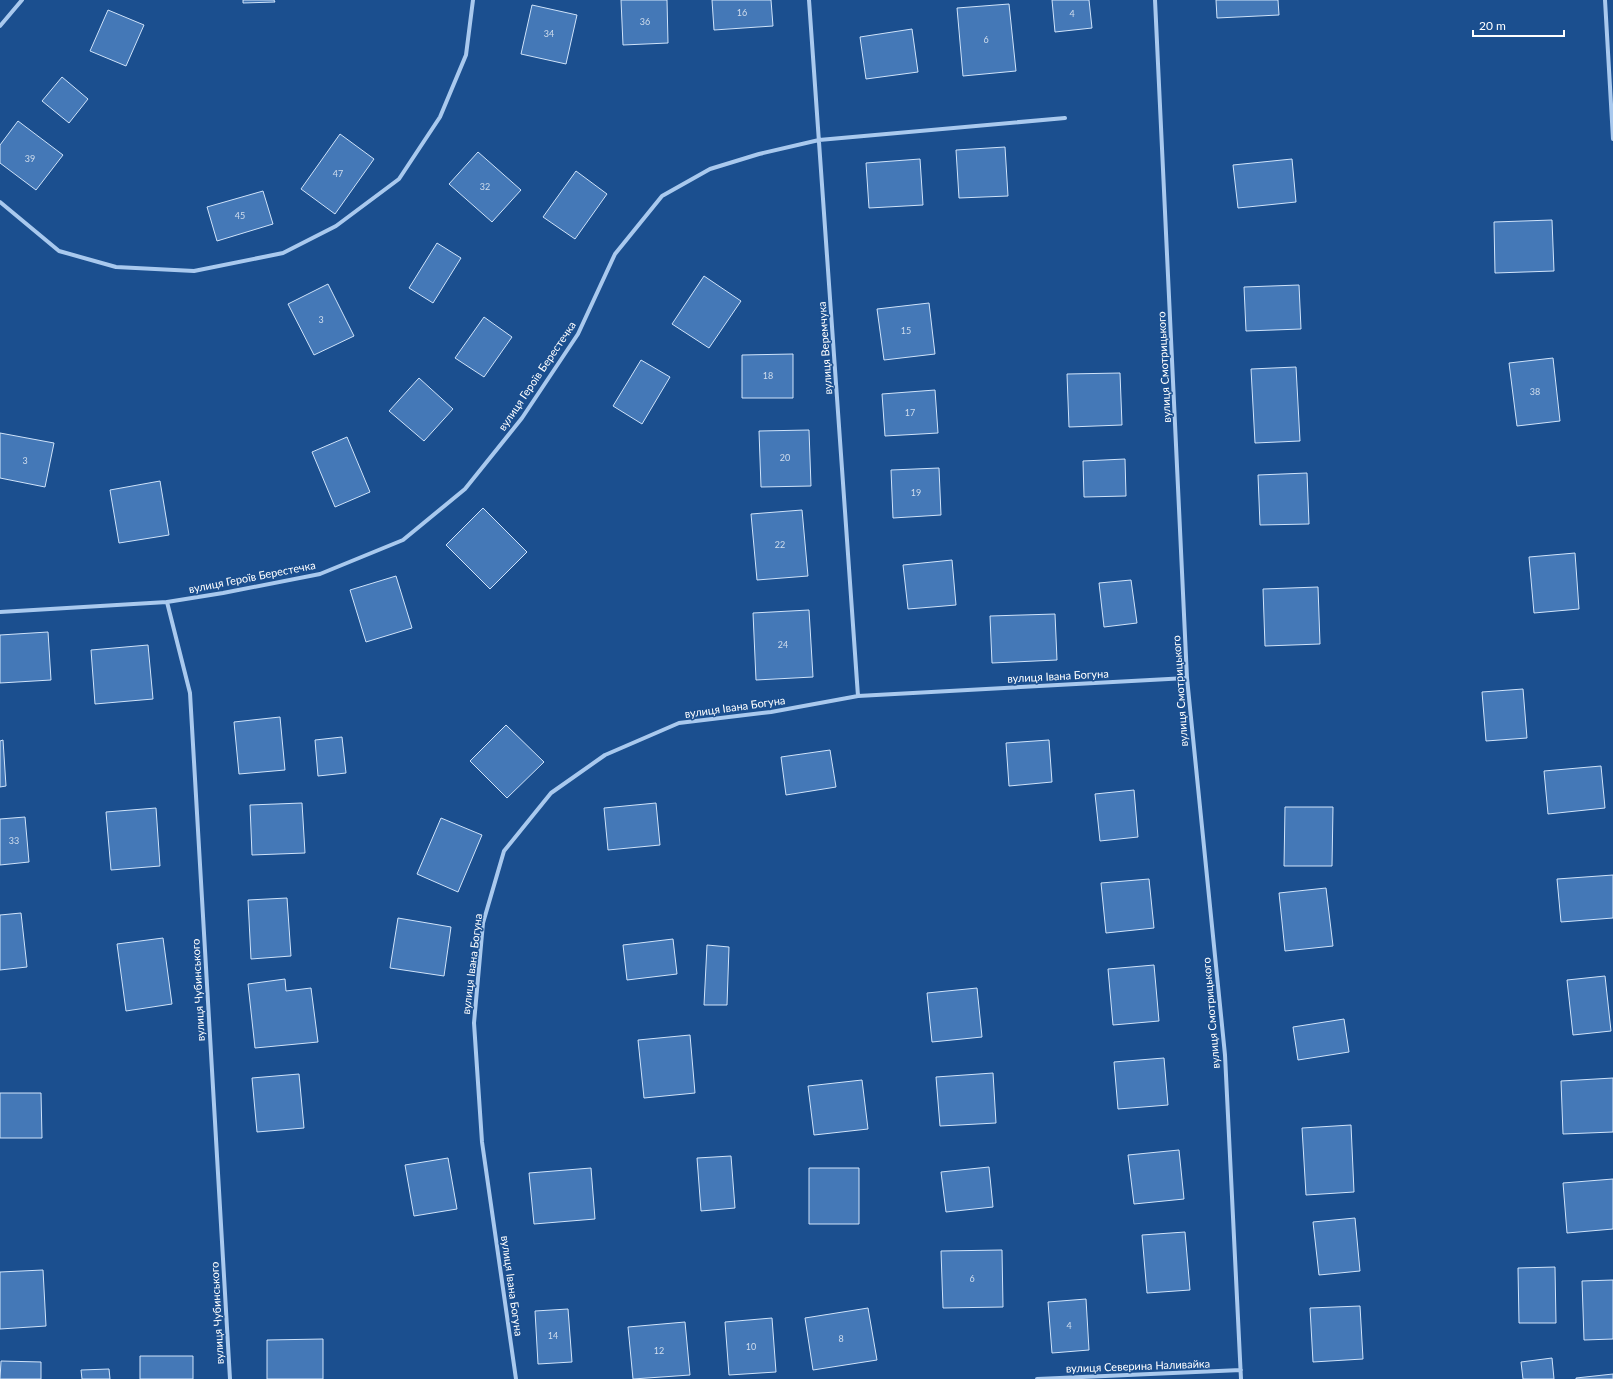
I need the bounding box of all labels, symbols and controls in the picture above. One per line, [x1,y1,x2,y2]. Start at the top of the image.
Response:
house number: 16 [737,7,747,18]
house number: 4 [1069,8,1075,19]
scale bar [1473,12,1564,38]
house number: 36 [640,16,650,27]
text: 20 m [1479,18,1506,33]
house number: 34 [544,28,554,39]
house number: 6 [983,34,989,45]
house number: 39 [25,153,35,164]
house number: 47 [333,168,343,179]
house number: 32 [480,181,490,192]
house number: 45 [235,210,245,221]
street label: вулиця Веремчука [815,301,834,395]
street label: вулиця Смотрицького [1154,311,1173,423]
house number: 3 [318,314,324,325]
street label: вулиця Героїв Берестечка [495,319,578,433]
house number: 15 [901,325,911,336]
house number: 18 [763,370,773,381]
house number: 38 [1530,386,1540,397]
house number: 17 [905,407,915,418]
house number: 20 [780,452,790,463]
house number: 3 [22,455,28,466]
house number: 19 [911,487,921,498]
house number: 22 [775,539,785,550]
street label: вулиця Героїв Берестечка [187,558,316,595]
street label: вулиця Смотрицького [1169,635,1190,747]
house number: 24 [778,639,788,650]
street label: вулиця Івана Богуна [1007,666,1109,685]
street label: вулиця Івана Богуна [684,693,786,720]
house number: 33 [9,835,19,846]
street label: вулиця Івана Богуна [459,913,484,1015]
street label: вулиця Чубинського [188,938,207,1042]
street label: вулиця Смотрицького [1199,957,1222,1069]
street label: вулиця Івана Богуна [499,1235,526,1337]
street label: вулиця Чубинського [207,1261,226,1365]
house number: 6 [969,1273,975,1284]
house number: 4 [1066,1320,1072,1331]
house number: 14 [548,1330,558,1341]
house number: 8 [838,1333,844,1344]
house number: 10 [746,1341,756,1352]
house number: 12 [654,1345,664,1356]
street label: вулиця Северина Наливайка [1066,1356,1210,1375]

